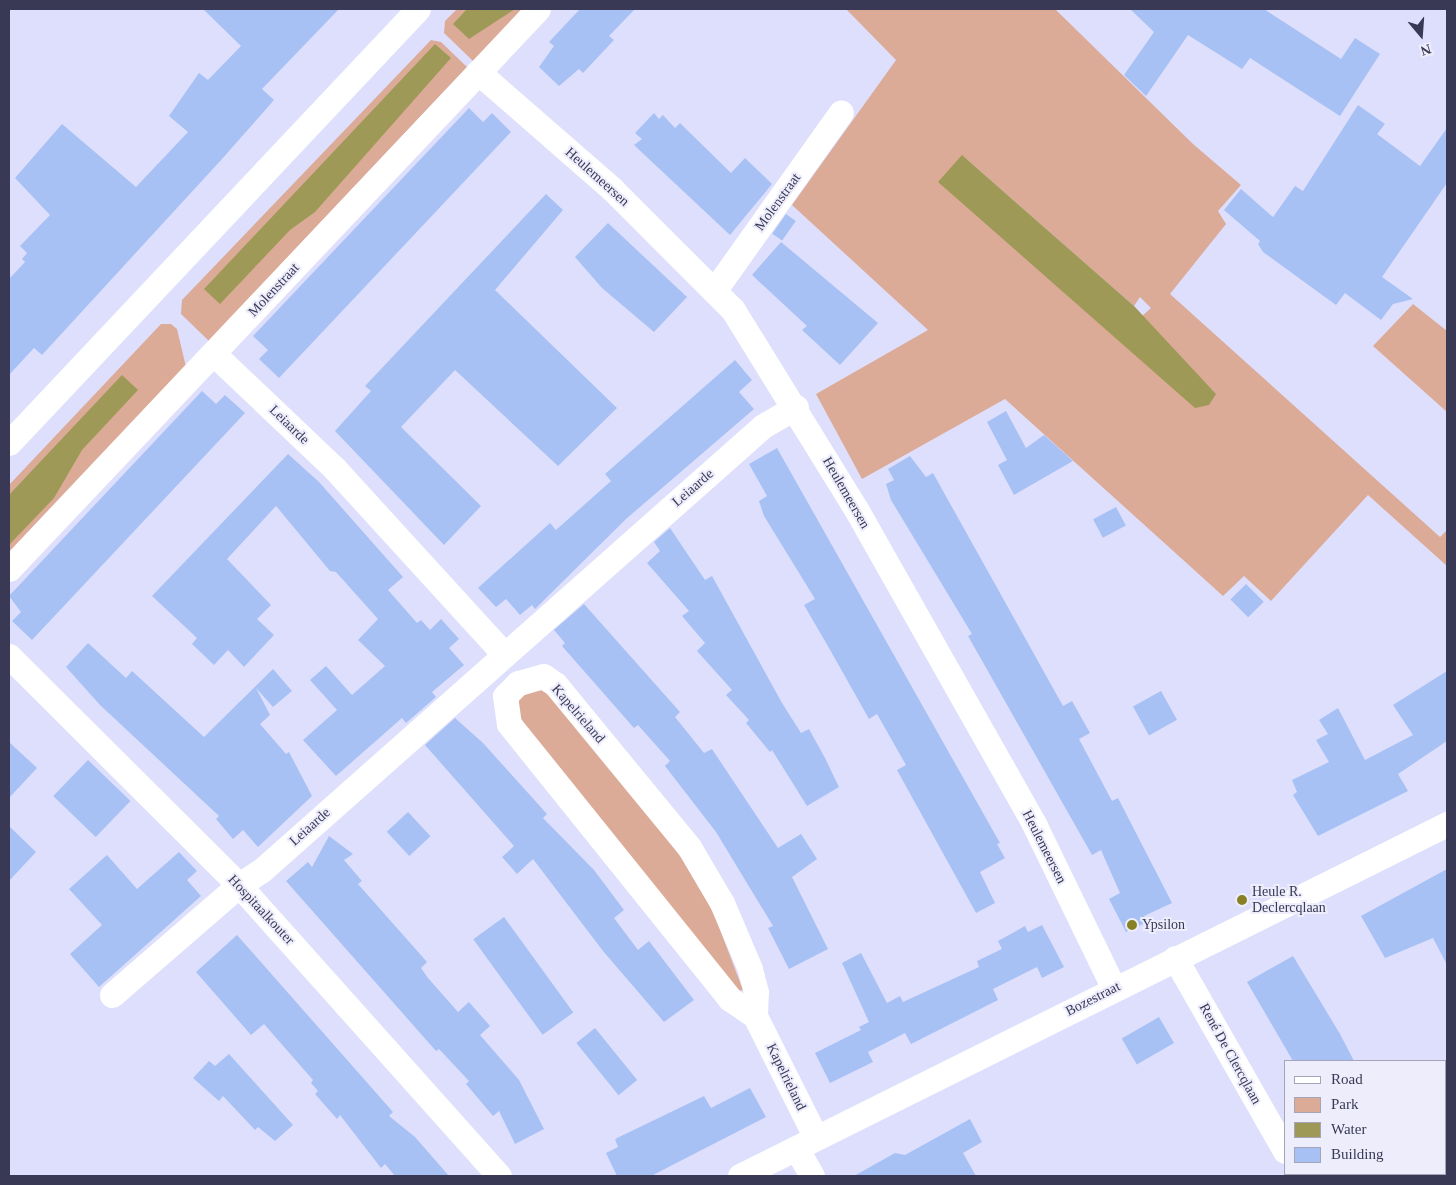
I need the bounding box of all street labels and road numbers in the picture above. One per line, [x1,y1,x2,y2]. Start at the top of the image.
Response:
street label: Heulemeersen [562,144,632,210]
street label: Molenstraat [752,170,804,234]
street label: Molenstraat [245,260,303,320]
street label: Leiaarde [266,402,312,448]
street label: Heulemeersen [819,454,873,532]
street label: Leiaarde [669,466,717,510]
street label: Kapelrieland [548,681,608,747]
street label: Leiaarde [286,804,334,850]
street label: Heulemeersen [1018,808,1070,886]
street label: Hospitaalkouter [224,872,298,948]
street label: Bozestraat [1063,978,1123,1020]
street label: René De Clercqlaan [1195,1001,1265,1107]
street label: Kapelrieland [763,1041,809,1113]

